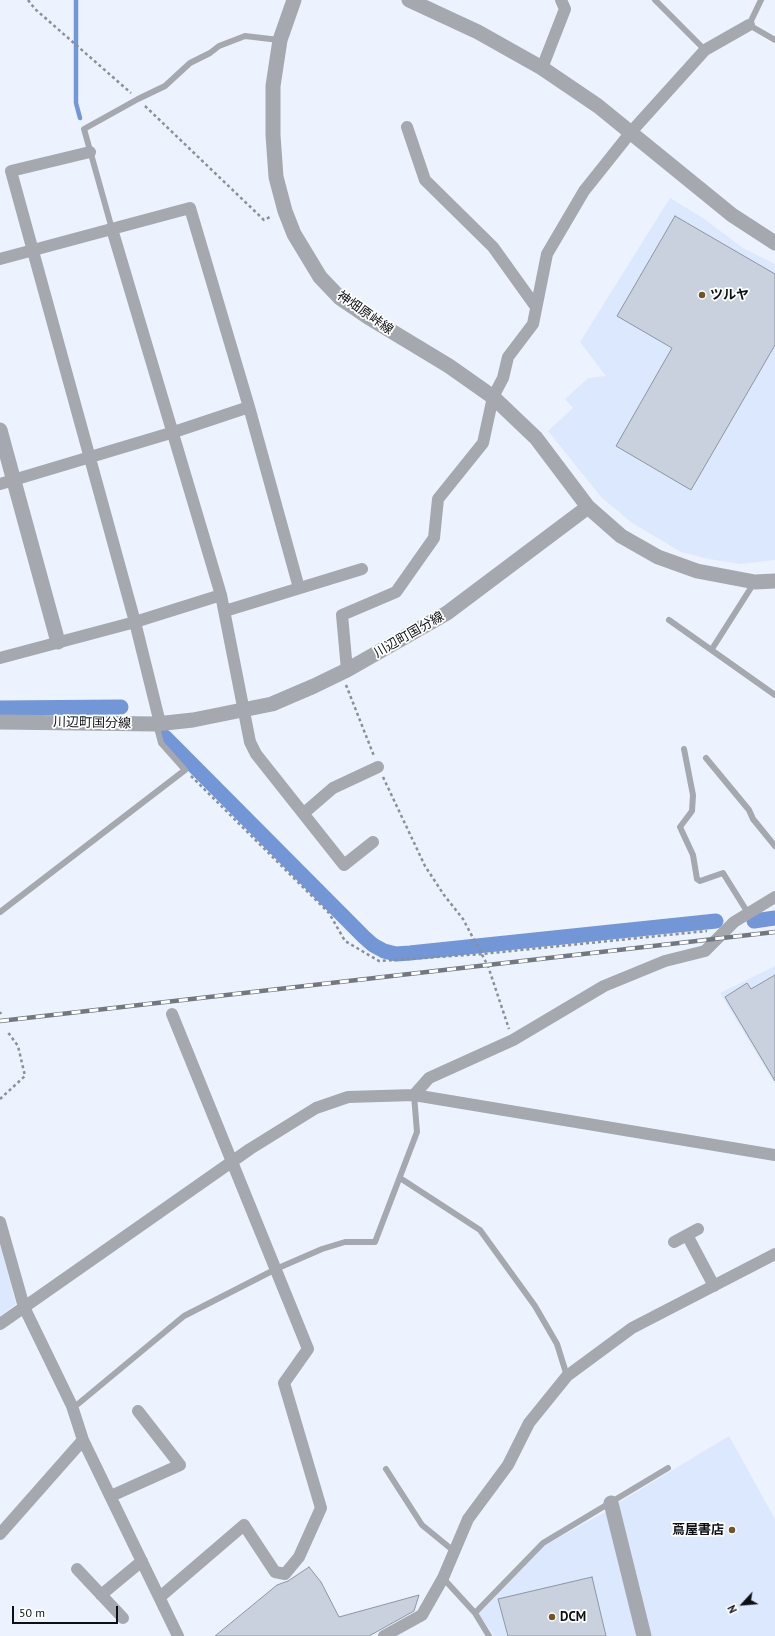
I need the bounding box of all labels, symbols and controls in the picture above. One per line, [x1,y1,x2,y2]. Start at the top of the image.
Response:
place label: ツルヤ [710,287,749,303]
street label: 神畑原峠線 [334,288,396,338]
marker: ツルヤ [697,290,707,300]
street label: 川辺町国分線 [371,609,447,661]
street label: 川辺町国分線 [53,715,131,731]
place label: 蔦屋書店 [672,1522,724,1538]
marker: 蔦屋書店 [727,1525,737,1535]
north arrow [723,1584,763,1624]
scale bar [14,1598,120,1624]
text: N [724,1603,740,1616]
text: 50 m [19,1605,45,1620]
place label: DCM [560,1609,586,1625]
marker: DCM [547,1612,557,1622]

